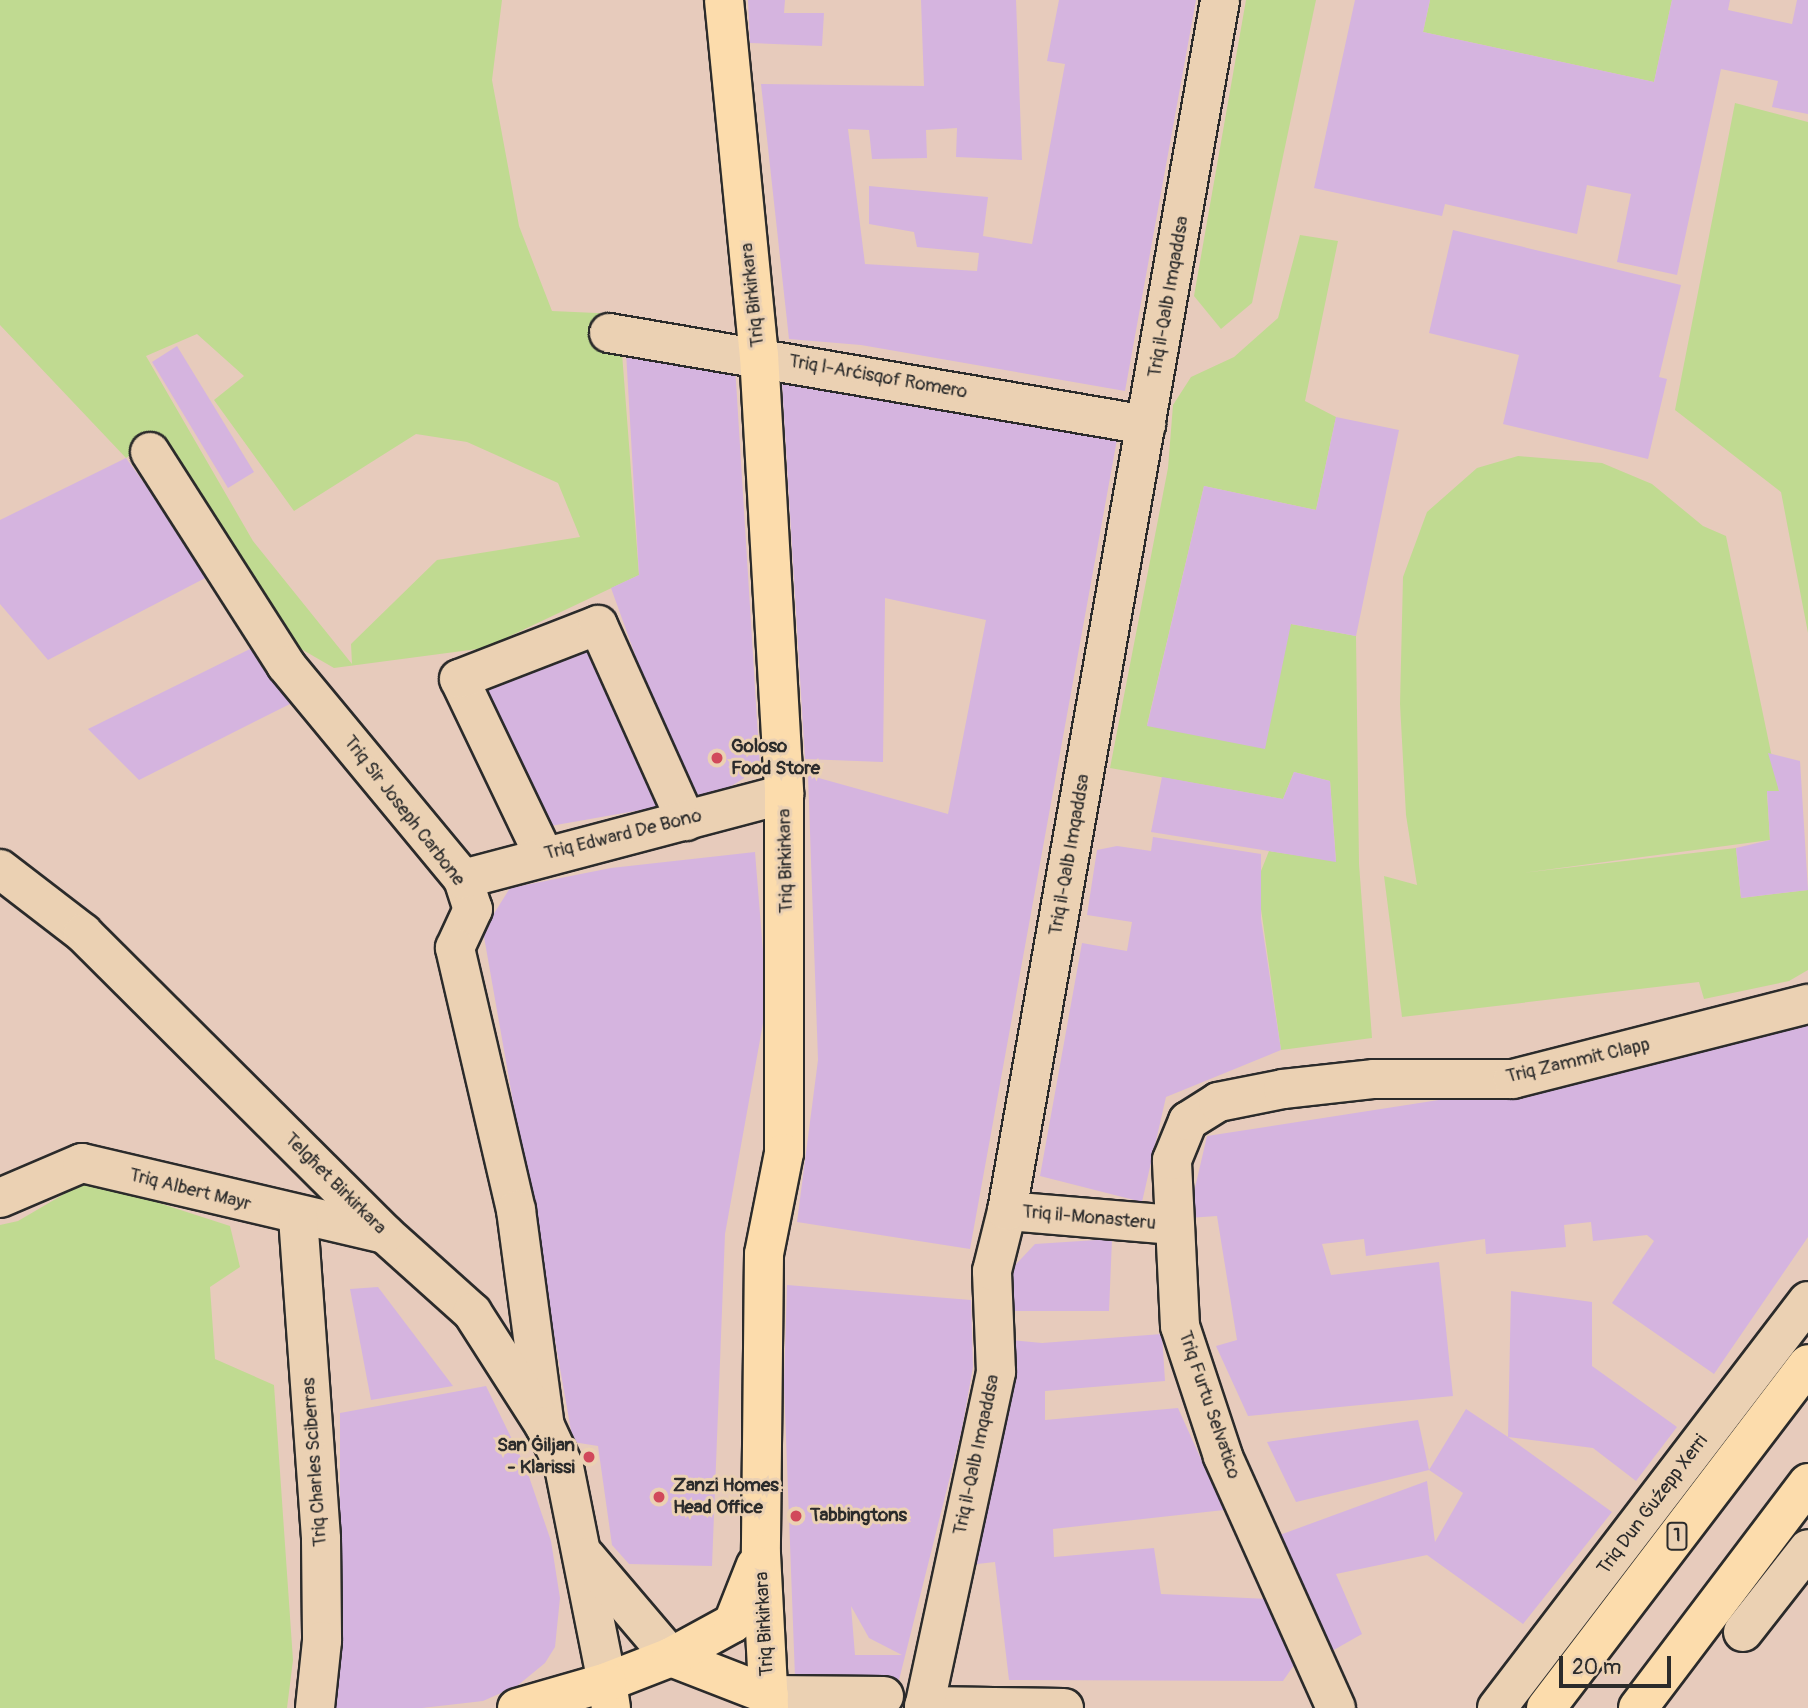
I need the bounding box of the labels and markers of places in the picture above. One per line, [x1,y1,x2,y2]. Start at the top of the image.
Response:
place label: Goloso Food Store [731,736,820,780]
marker: Goloso Food Store [709,750,725,766]
place label: San Ġiljan - Klarissi [497,1435,575,1479]
marker: San Ġiljan - Klarissi [581,1449,597,1465]
place label: Zanzi Homes Head Office [673,1475,779,1519]
marker: Zanzi Homes Head Office [651,1489,667,1505]
place label: Tabbingtons [810,1505,907,1527]
marker: Tabbingtons [788,1508,804,1524]

